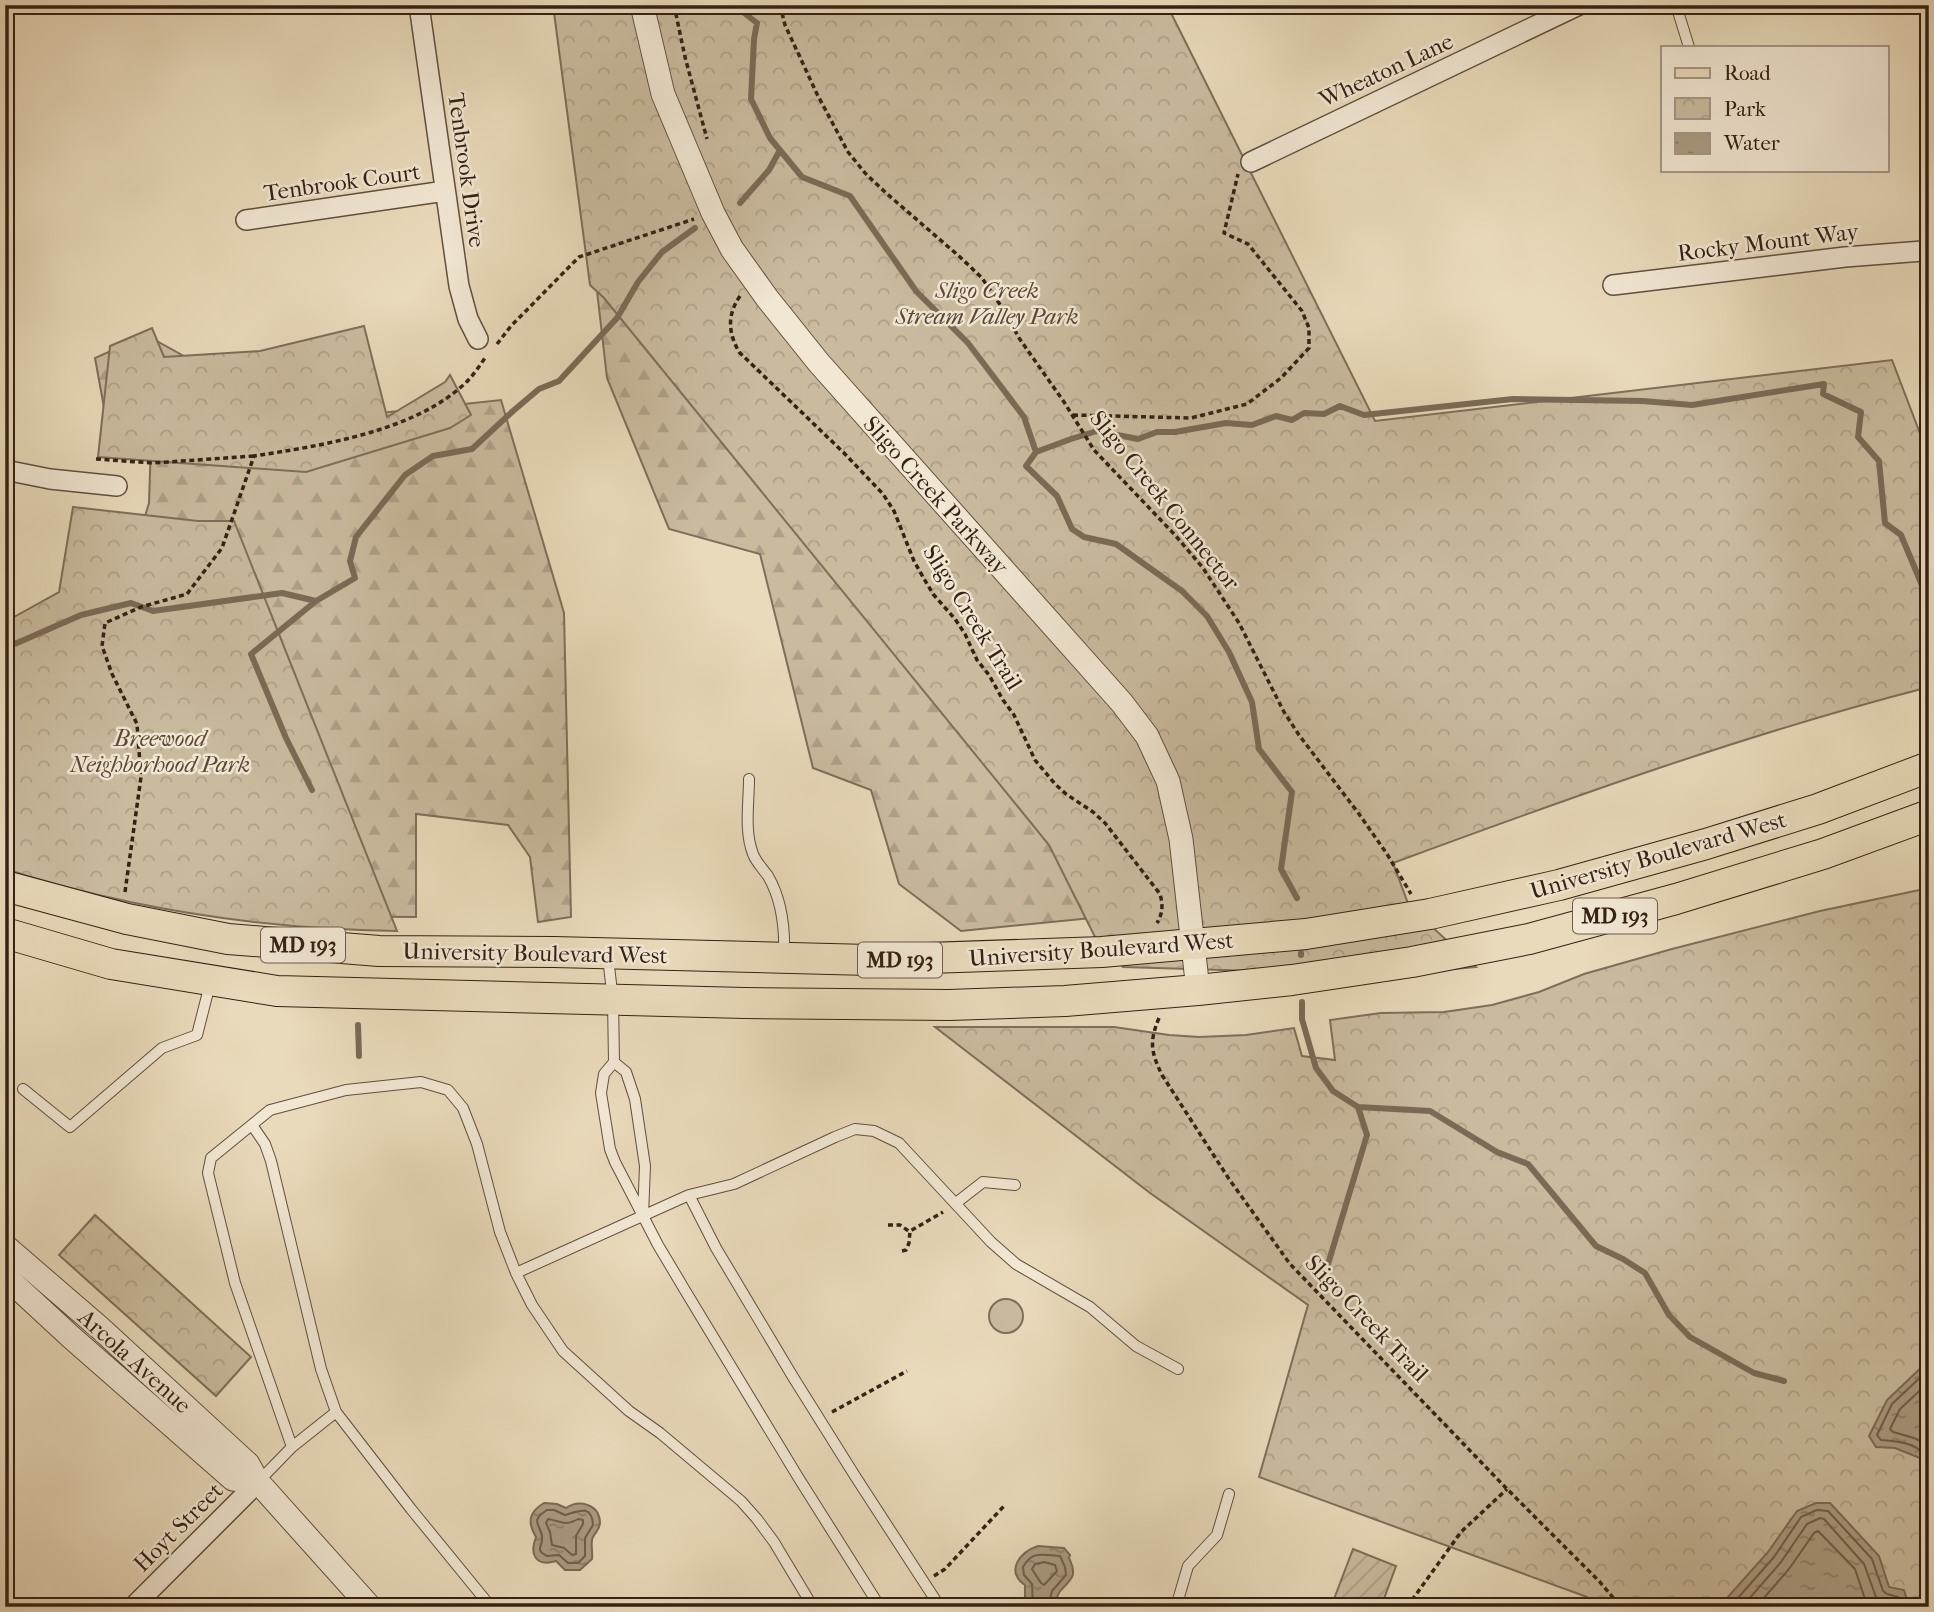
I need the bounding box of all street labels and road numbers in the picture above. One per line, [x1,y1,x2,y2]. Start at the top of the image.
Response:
street label: Wheaton Lane [1314,28,1457,114]
street label: Tenbrook Drive [442,91,491,249]
street label: Tenbrook Court [262,158,422,207]
street label: Rocky Mount Way [1676,218,1861,267]
street label: Sligo Creek Connector [1084,405,1245,596]
street label: Sligo Creek Parkway [858,411,1014,581]
street label: Sligo Creek Trail [917,540,1028,695]
street label: University Boulevard West [1527,806,1789,905]
road number: MD 193 [1573,898,1657,934]
street label: University Boulevard West [968,927,1234,972]
road number: MD 193 [261,928,345,962]
street label: University Boulevard West [402,938,668,969]
road number: MD 193 [858,942,942,978]
street label: Sligo Creek Trail [1299,1249,1434,1388]
street label: Arcola Avenue [72,1303,197,1419]
street label: Hoyt Street [128,1477,229,1578]

